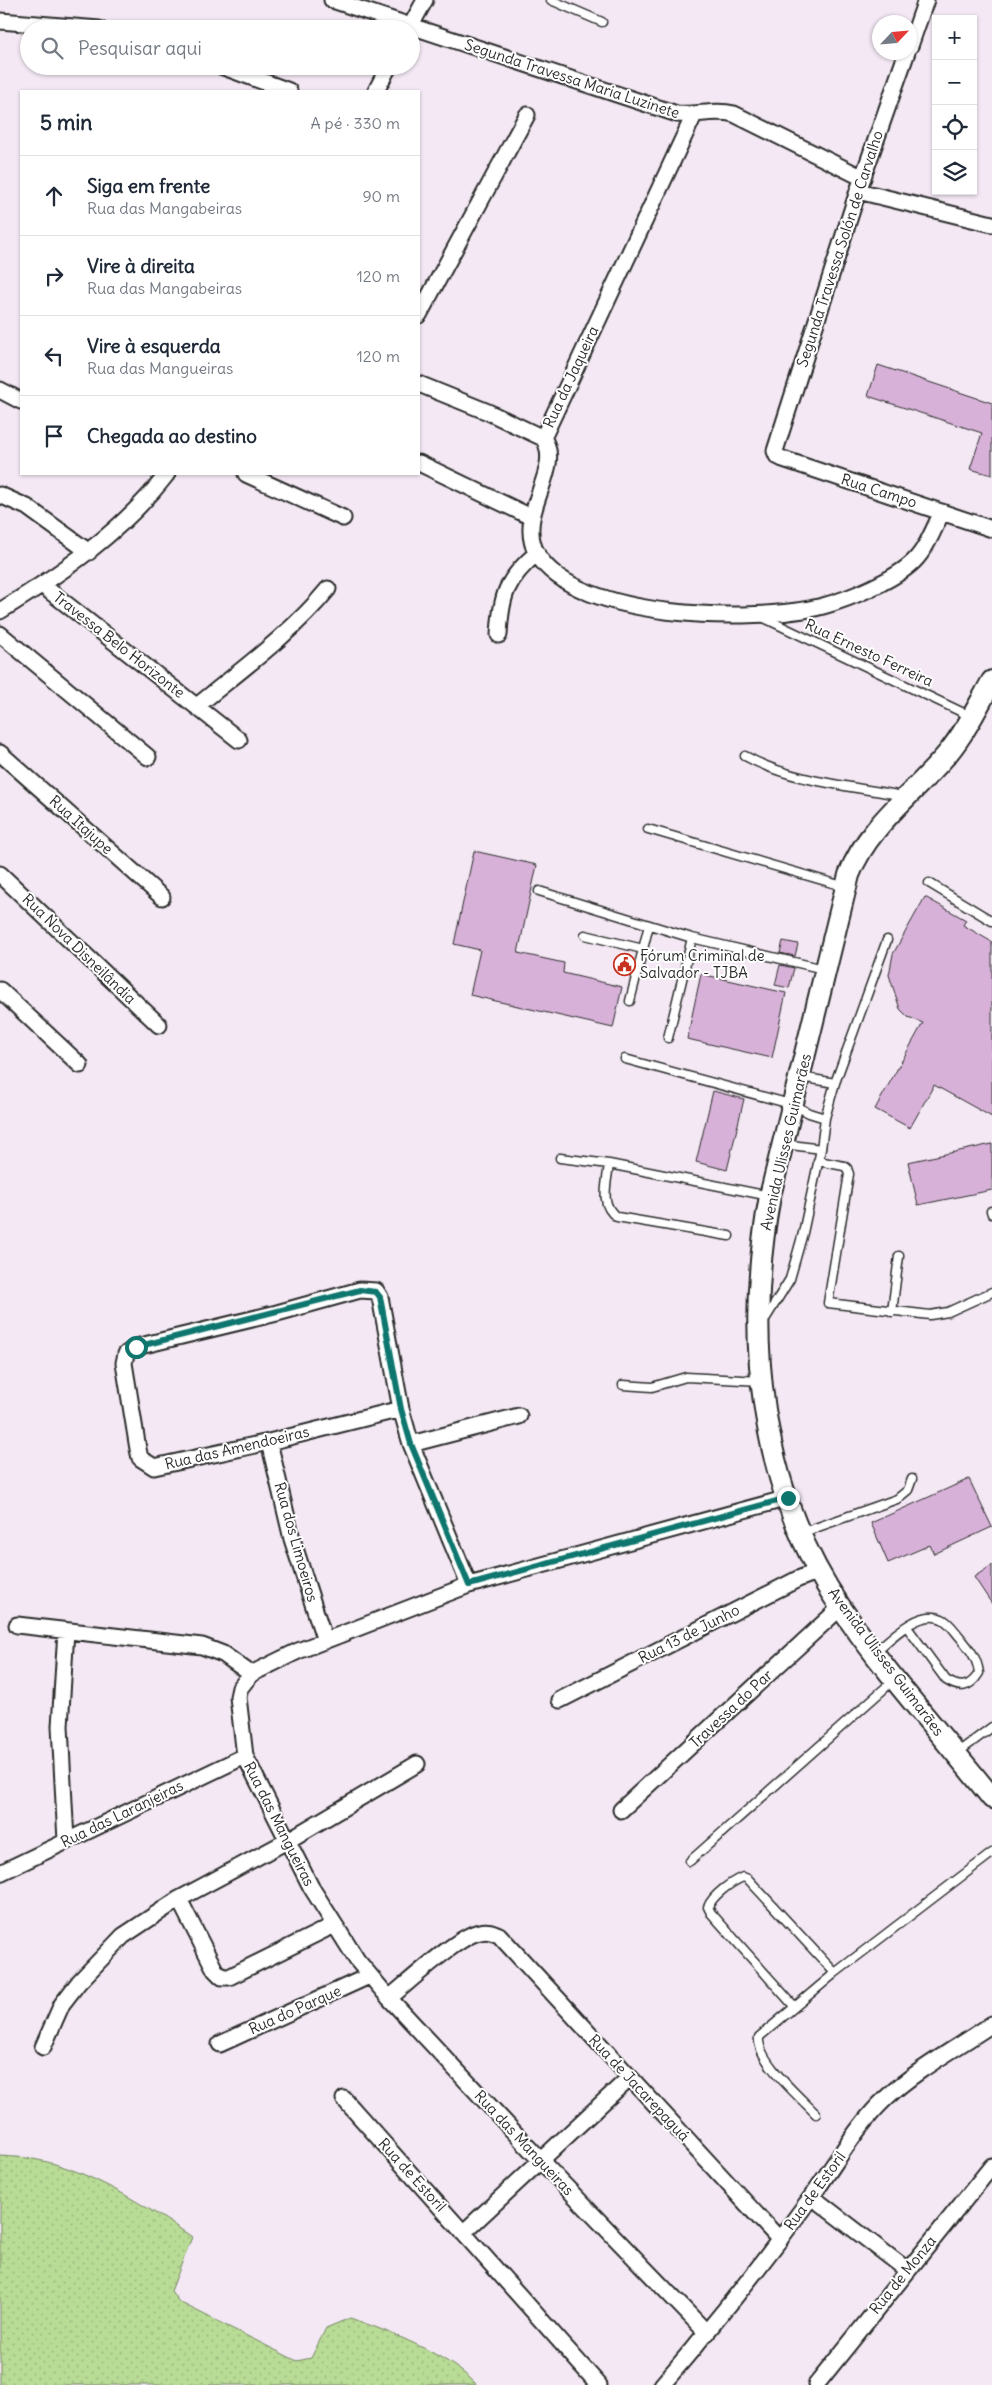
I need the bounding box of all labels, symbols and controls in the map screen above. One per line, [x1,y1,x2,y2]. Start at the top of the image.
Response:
north arrow [872,15,917,60]
map controls [932,15,977,195]
button: + [932,15,977,60]
search box [20,20,420,75]
icon: search [38,34,66,62]
street label: Segunda Travessa Maria Luzinete [462,35,682,122]
text: Pesquisar aqui [78,36,202,60]
button: − [932,60,977,105]
button: locate [932,105,977,150]
text: 5 min [40,109,92,136]
text: A pé · 330 m [310,113,400,133]
street label: Segunda Travessa Solón de Carvalho [792,128,887,369]
button: layers [932,150,977,195]
text: Siga em frente [87,174,210,198]
icon: ahead [40,182,68,210]
text: 90 m [362,186,400,206]
text: Rua das Mangabeiras [87,198,242,218]
text: Vire à direita [87,254,195,278]
icon: right [40,262,68,290]
text: 120 m [357,266,400,286]
text: Rua das Mangabeiras [87,278,242,298]
street label: Rua da Jaqueira [539,322,603,431]
text: Vire à esquerda [87,334,221,358]
icon: left [40,342,68,370]
text: 120 m [357,346,400,366]
text: Rua das Mangueiras [87,358,233,378]
icon: arrive [40,422,68,450]
text: Chegada ao destino [87,424,257,448]
street label: Rua Campo [839,469,920,512]
street label: Travessa Belo Horizonte [50,587,189,702]
street label: Rua Ernesto Ferreira [802,615,937,691]
street label: Rua Itajupe [46,791,117,858]
street label: Rua Nova Disneilândia [19,890,140,1008]
place label: Fórum Criminal de Salvador - TJBA [640,946,765,982]
public building icon: Fórum Criminal de Salvador - TJBA [612,953,636,977]
street label: Avenida Ulisses Guimarães [756,1051,815,1232]
route start [125,1336,148,1359]
street label: Rua das Amendoeiras [163,1422,311,1473]
street label: Rua dos Limoeiros [270,1480,323,1604]
route end [777,1487,800,1510]
street label: Avenida Ulisses Guimarães [824,1584,949,1740]
street label: Rua 13 de Junho [635,1600,742,1667]
street label: Travessa do Par [685,1665,776,1752]
street label: Rua das Mangueiras [240,1758,319,1889]
street label: Rua das Laranjeiras [57,1776,186,1851]
street label: Rua do Parque [246,1981,344,2038]
street label: Rua de Jacarepaguá [585,2030,694,2145]
street label: Rua das Mangueiras [471,2086,578,2199]
street label: Rua de Estoril [374,2134,450,2215]
street label: Rua de Estoril [780,2148,850,2234]
street label: Rua de Monza [865,2231,940,2318]

